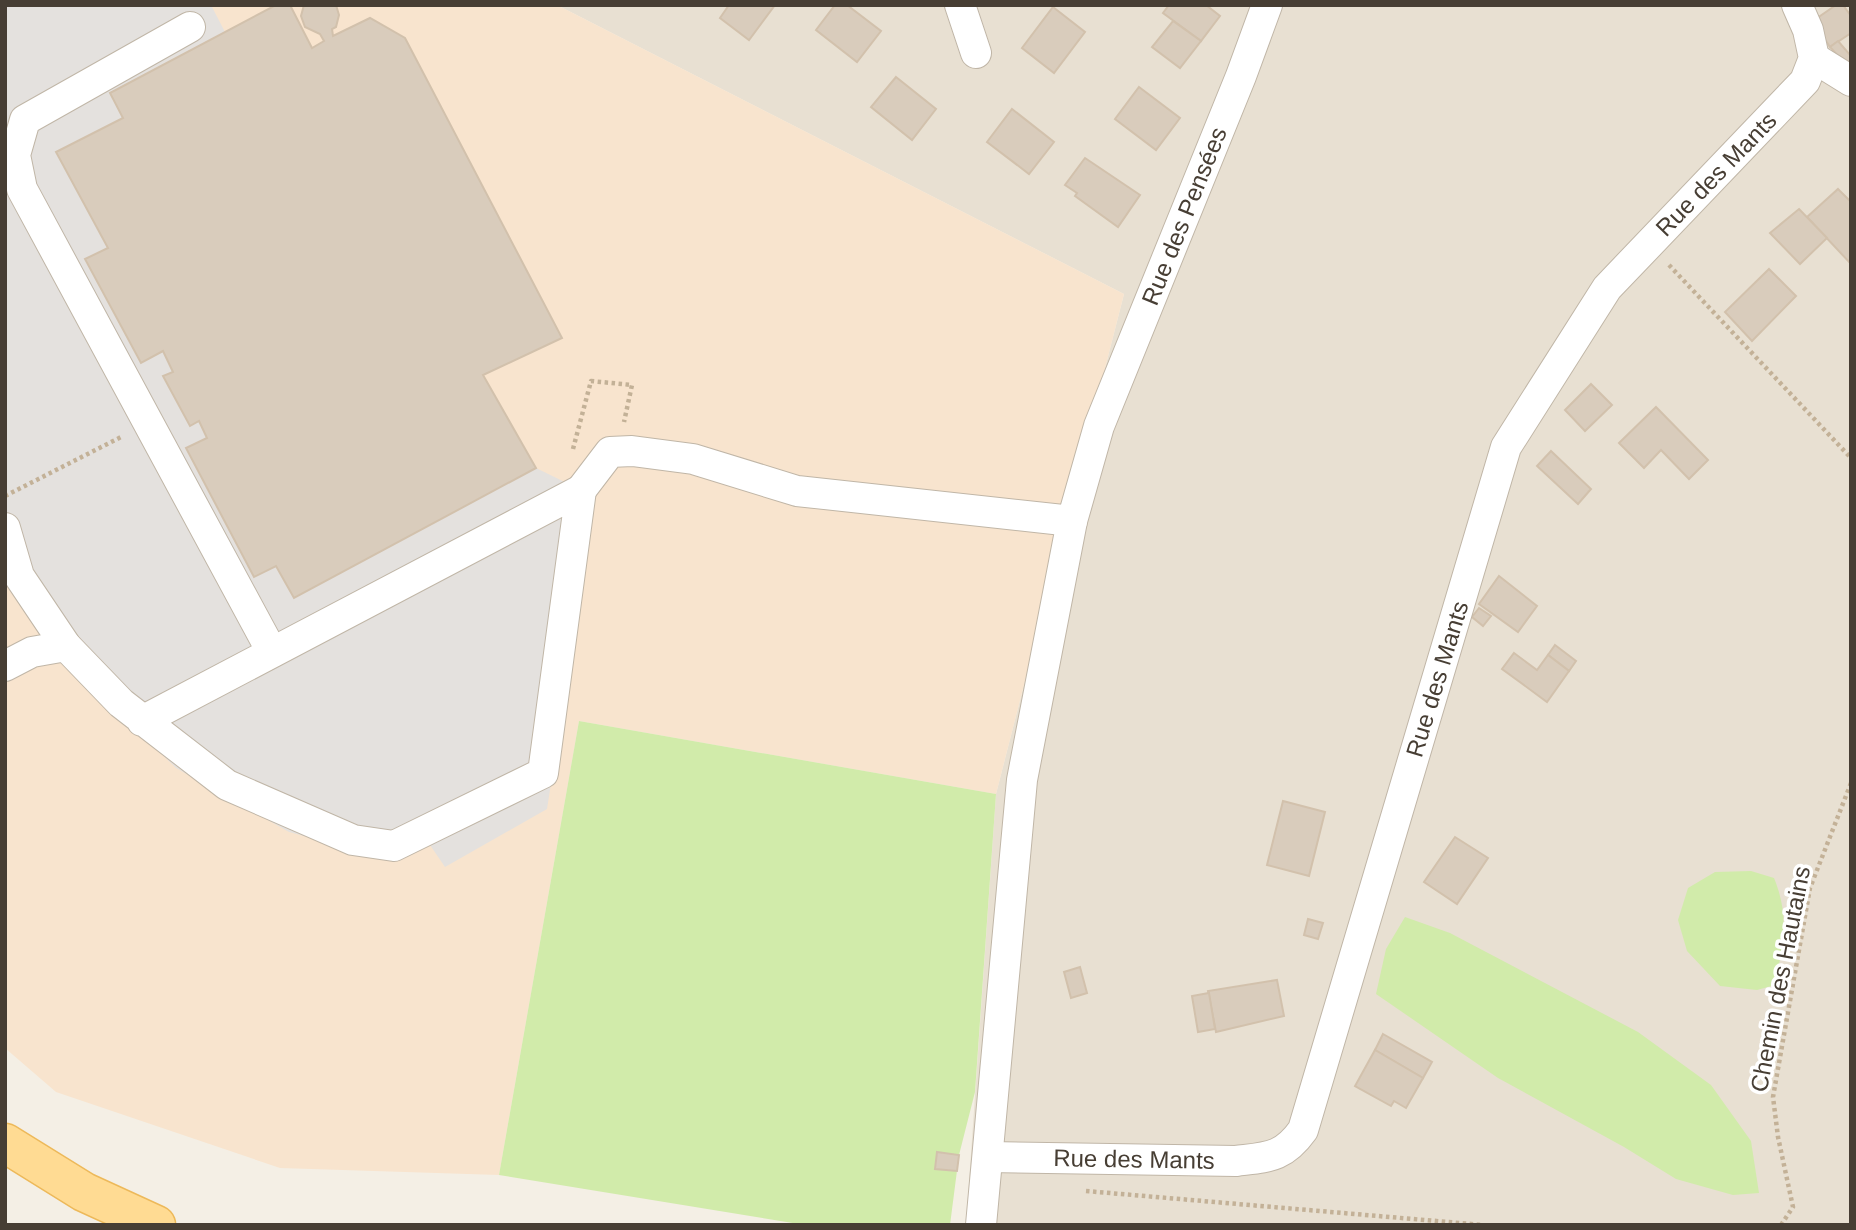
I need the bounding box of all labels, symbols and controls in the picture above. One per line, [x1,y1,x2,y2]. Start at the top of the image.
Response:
street label: Rue des Mants [1650,107,1782,241]
street label: Rue des Pensées [1136,123,1232,309]
street label: Rue des Mants [1400,598,1474,760]
street label: Chemin des Hautains [1745,864,1815,1094]
street label: Rue des Mants [1053,1144,1215,1174]

